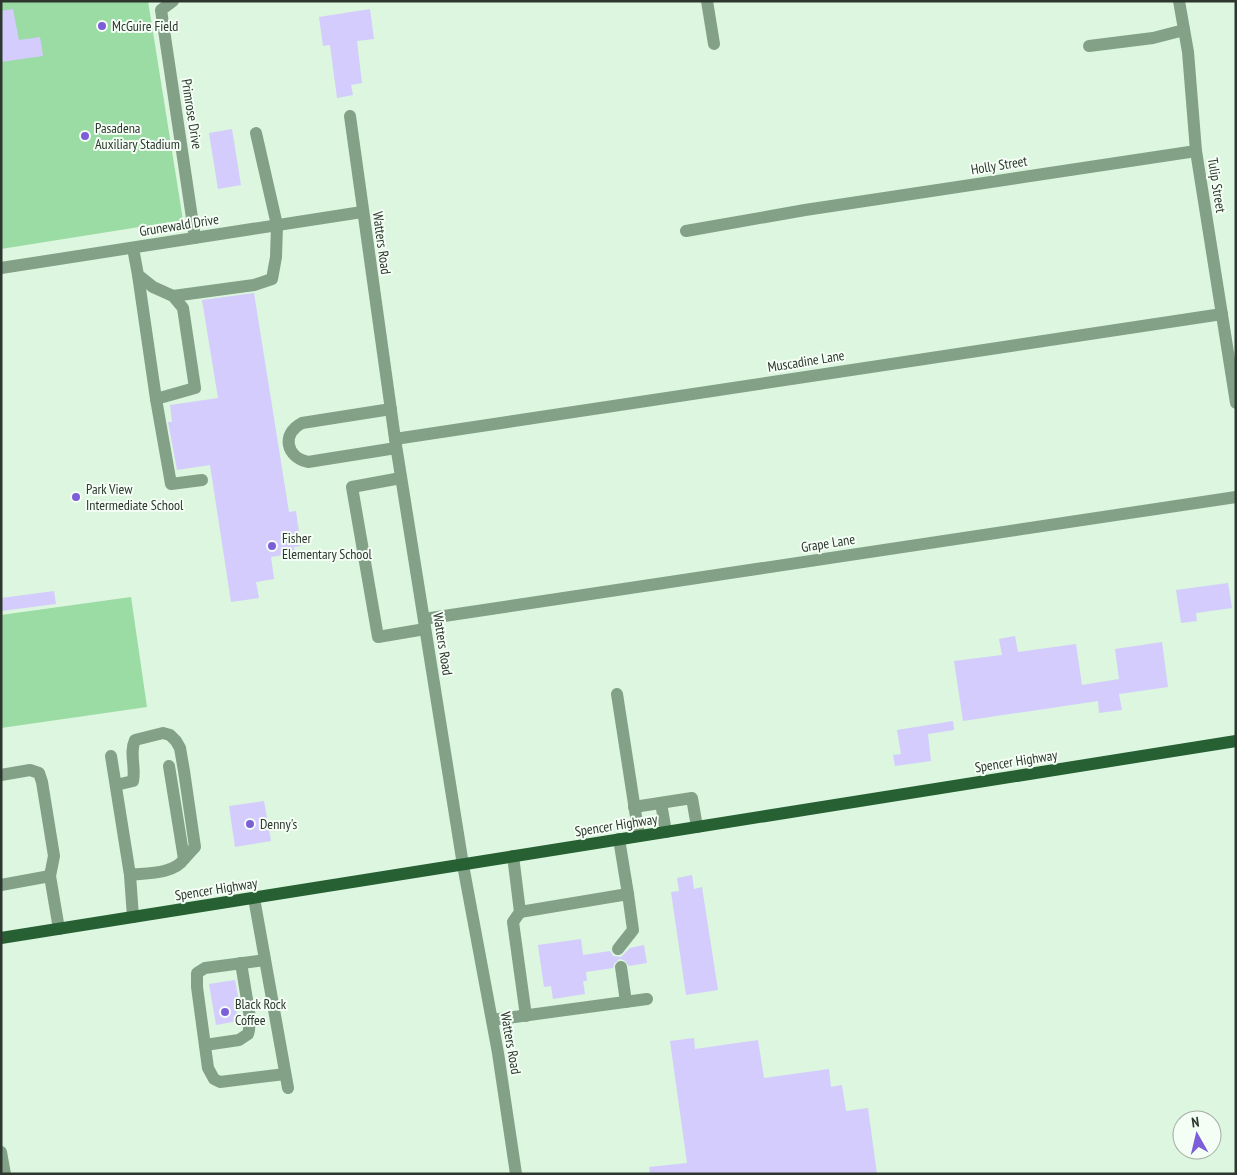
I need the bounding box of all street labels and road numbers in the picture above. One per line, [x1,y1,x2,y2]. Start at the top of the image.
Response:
street label: Primrose Drive [178,78,206,151]
street label: Holly Street [969,152,1029,178]
street label: Tulip Street [1204,156,1230,214]
street label: Grunewald Drive [138,210,220,240]
street label: Watters Road [369,210,395,276]
street label: Muscadine Lane [766,346,846,376]
street label: Grape Lane [800,530,856,556]
street label: Watters Road [429,611,457,677]
street label: Spencer Highway [973,745,1059,776]
street label: Spencer Highway [573,809,659,840]
street label: Spencer Highway [173,873,259,904]
street label: Watters Road [497,1010,525,1076]

